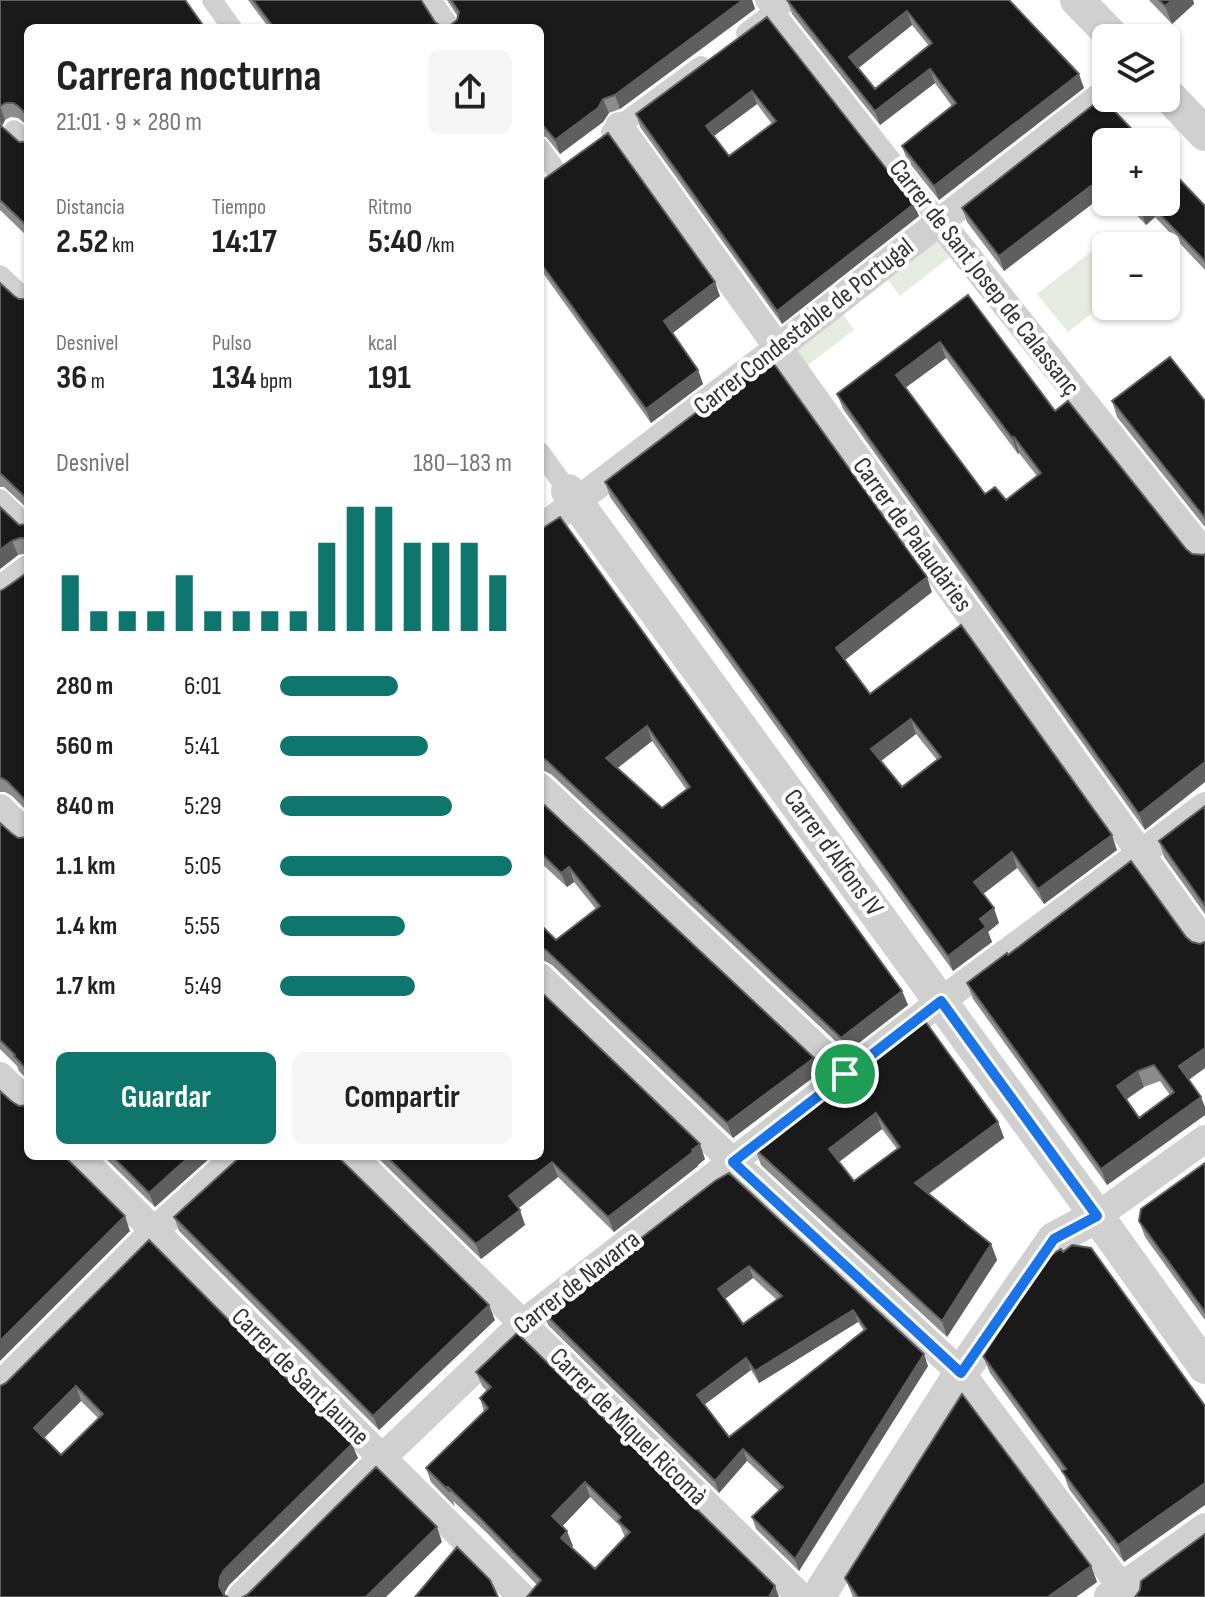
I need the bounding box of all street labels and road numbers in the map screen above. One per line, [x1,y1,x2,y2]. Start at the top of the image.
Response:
street label: Carrer de Sant Josep de Calassanç [882,154,1086,402]
street label: Carrer Condestable de Portugal [688,232,920,422]
street label: Carrer de Palaudàries [846,452,978,618]
street label: Carrer d'Alfons IV [777,784,890,923]
street label: Carrer de Navarra [508,1224,646,1342]
street label: Carrer de Sant Jaume [225,1302,375,1452]
street label: Carrer de Miquel Ricomà [543,1342,713,1512]

